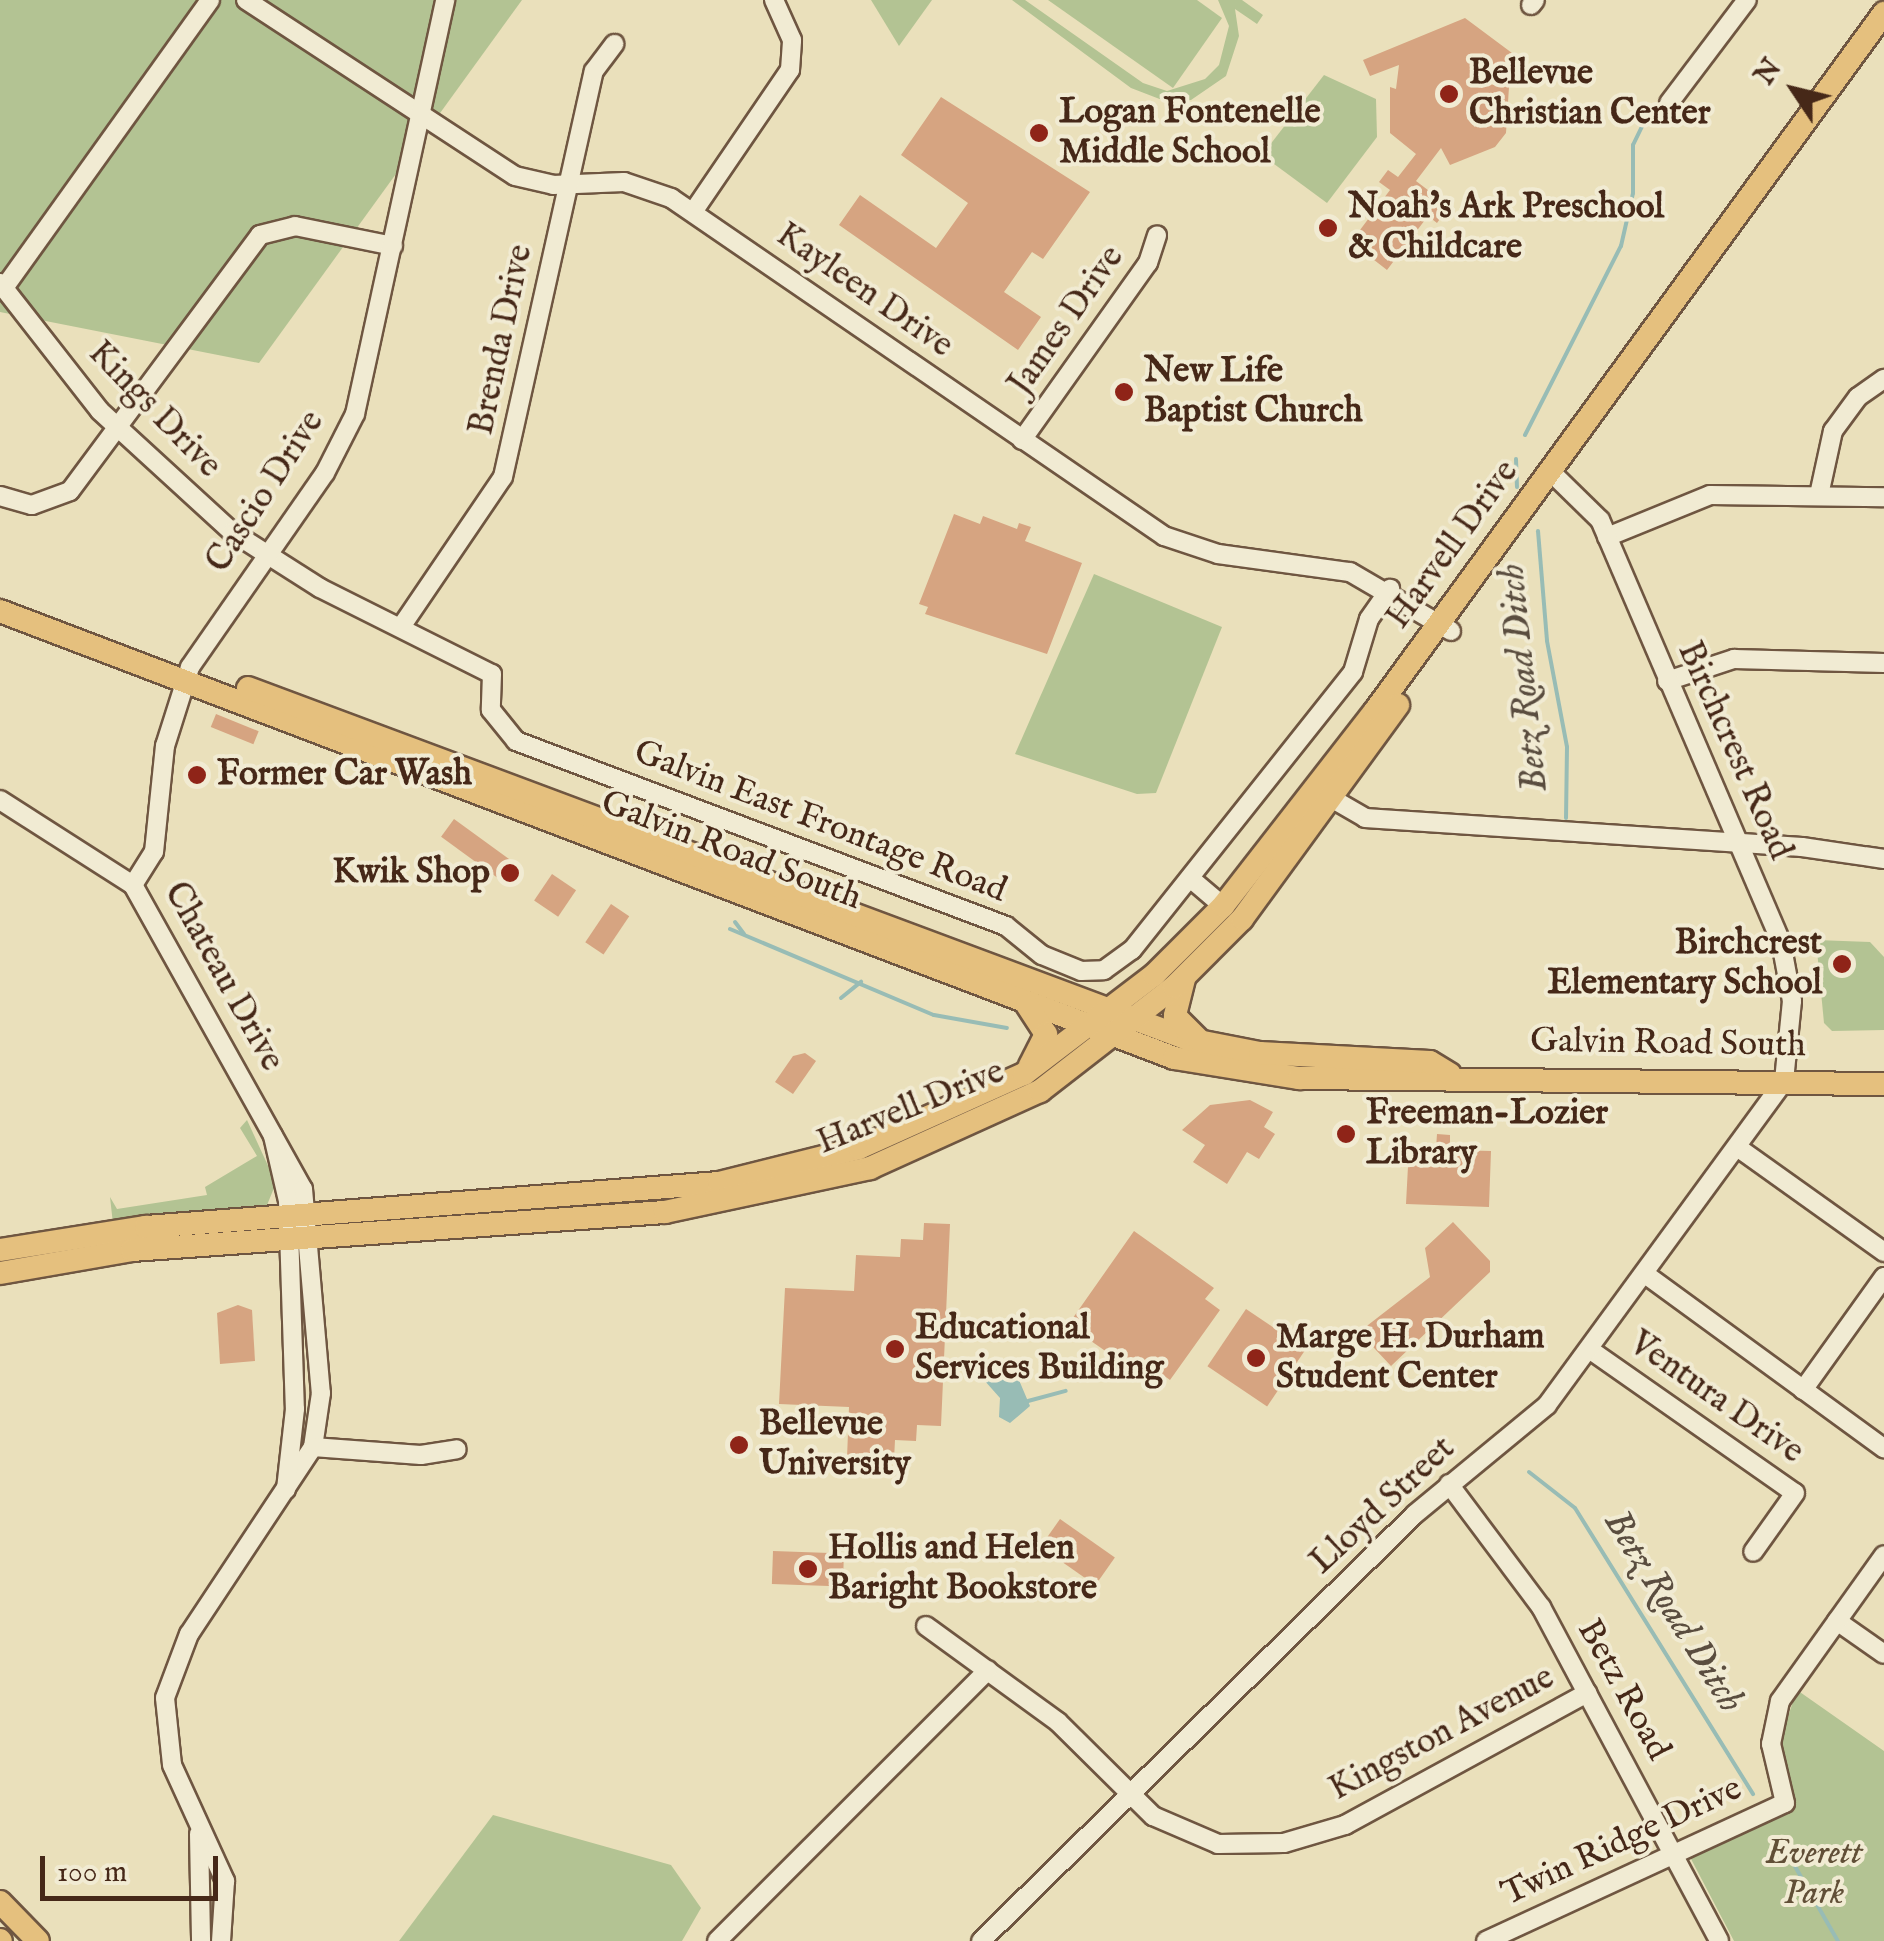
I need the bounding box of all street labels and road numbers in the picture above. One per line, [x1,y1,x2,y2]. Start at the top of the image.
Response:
street label: Kayleen Drive [767,215,961,367]
street label: James Drive [1000,238,1134,404]
street label: Brenda Drive [461,241,543,439]
street label: Kings Drive [79,333,229,487]
street label: Cascio Drive [198,403,334,581]
street label: Harvell Drive [1378,453,1528,637]
street label: Birchcrest Road [1667,636,1801,866]
street label: Galvin East Frontage Road [628,732,1012,912]
street label: Galvin Road South [595,782,867,920]
street label: Chateau Drive [154,875,292,1079]
street label: Galvin Road South [1530,1021,1806,1067]
street label: Harvell Drive [811,1051,1011,1165]
street label: Ventura Drive [1621,1323,1811,1473]
street label: Lloyd Street [1302,1428,1464,1584]
street label: Betz Road [1567,1612,1679,1768]
street label: Kingston Avenue [1322,1657,1562,1811]
street label: Twin Ridge Drive [1495,1768,1749,1916]

